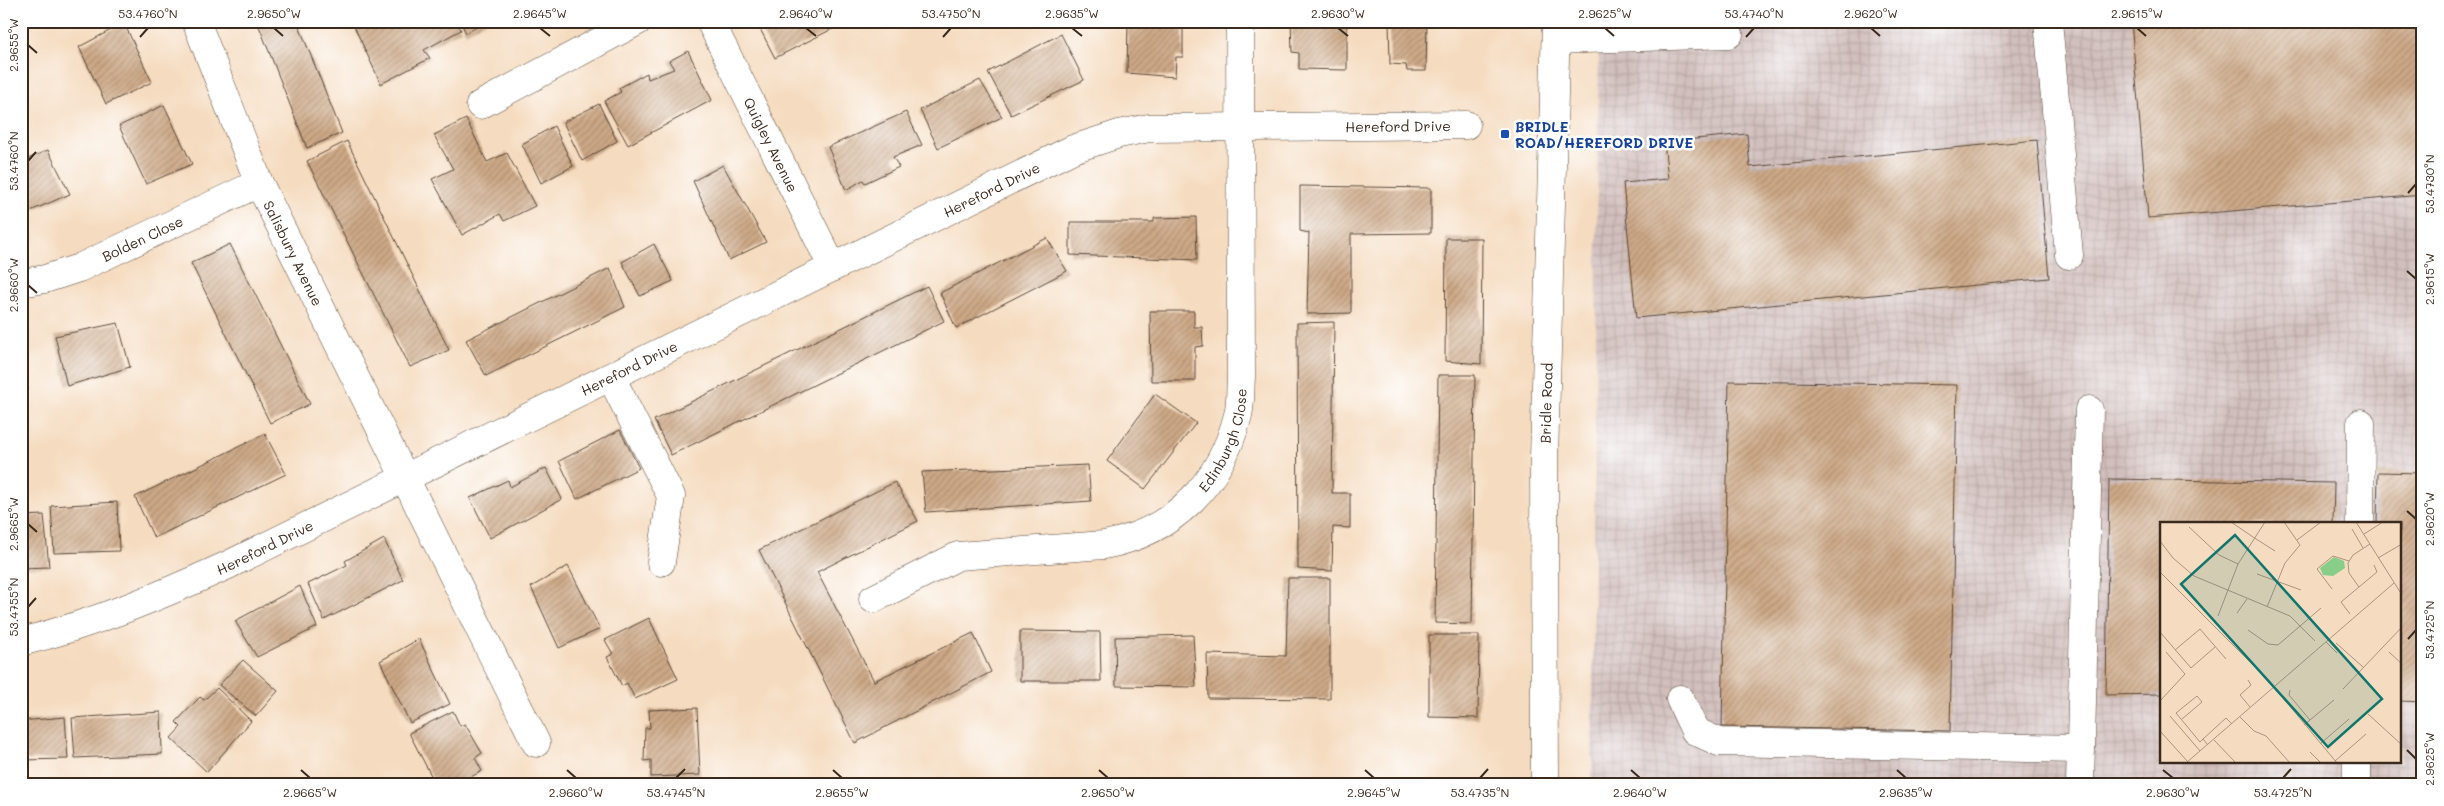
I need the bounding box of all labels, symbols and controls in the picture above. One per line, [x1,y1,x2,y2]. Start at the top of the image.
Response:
text: 53.4760°N [118,5,178,21]
text: 2.9650°W [247,5,301,21]
text: 2.9645°W [513,5,567,21]
text: 2.9640°W [779,5,833,21]
text: 53.4750°N [921,5,981,21]
text: 2.9635°W [1045,5,1099,21]
text: 2.9630°W [1311,5,1365,21]
text: 2.9625°W [1578,5,1632,21]
text: 53.4740°N [1724,5,1784,21]
text: 2.9620°W [1844,5,1898,21]
text: 2.9615°W [2111,5,2163,21]
text: 2.9655°W [5,18,21,72]
street label: Quigley Avenue [740,94,803,195]
street label: Hereford Drive [1345,116,1451,136]
place label: BRIDLE ROAD/HEREFORD DRIVE [1515,117,1693,152]
marker: BRIDLE ROAD/HEREFORD DRIVE [1499,128,1511,140]
text: 53.4760°N [5,131,21,191]
text: 53.4730°N [2421,154,2437,214]
street label: Hereford Drive [940,157,1043,221]
street label: Salisbury Avenue [260,197,328,309]
street label: Bolden Close [99,211,186,265]
text: 2.9615°W [2421,253,2437,305]
text: 2.9660°W [5,258,21,312]
street label: Hereford Drive [577,336,680,399]
street label: Bridle Road [1535,362,1556,444]
street label: Edinburgh Close [1194,388,1250,495]
text: 2.9620°W [2421,492,2437,546]
text: 2.9665°W [5,497,21,551]
street label: Hereford Drive [213,515,316,579]
inset map [2160,522,2402,764]
text: 53.4755°N [5,578,21,636]
text: 53.4725°N [2421,601,2437,659]
text: 2.9625°W [2421,732,2437,786]
text: 2.9665°W [283,784,337,800]
text: 2.9660°W [549,784,603,800]
text: 53.4745°N [647,784,705,800]
text: 2.9655°W [815,784,869,800]
text: 2.9650°W [1081,784,1135,800]
text: 2.9645°W [1347,784,1401,800]
text: 53.4735°N [1451,784,1509,800]
text: 2.9640°W [1613,784,1667,800]
text: 2.9635°W [1879,784,1933,800]
text: 2.9630°W [2146,784,2200,800]
text: 53.4725°N [2254,784,2312,800]

